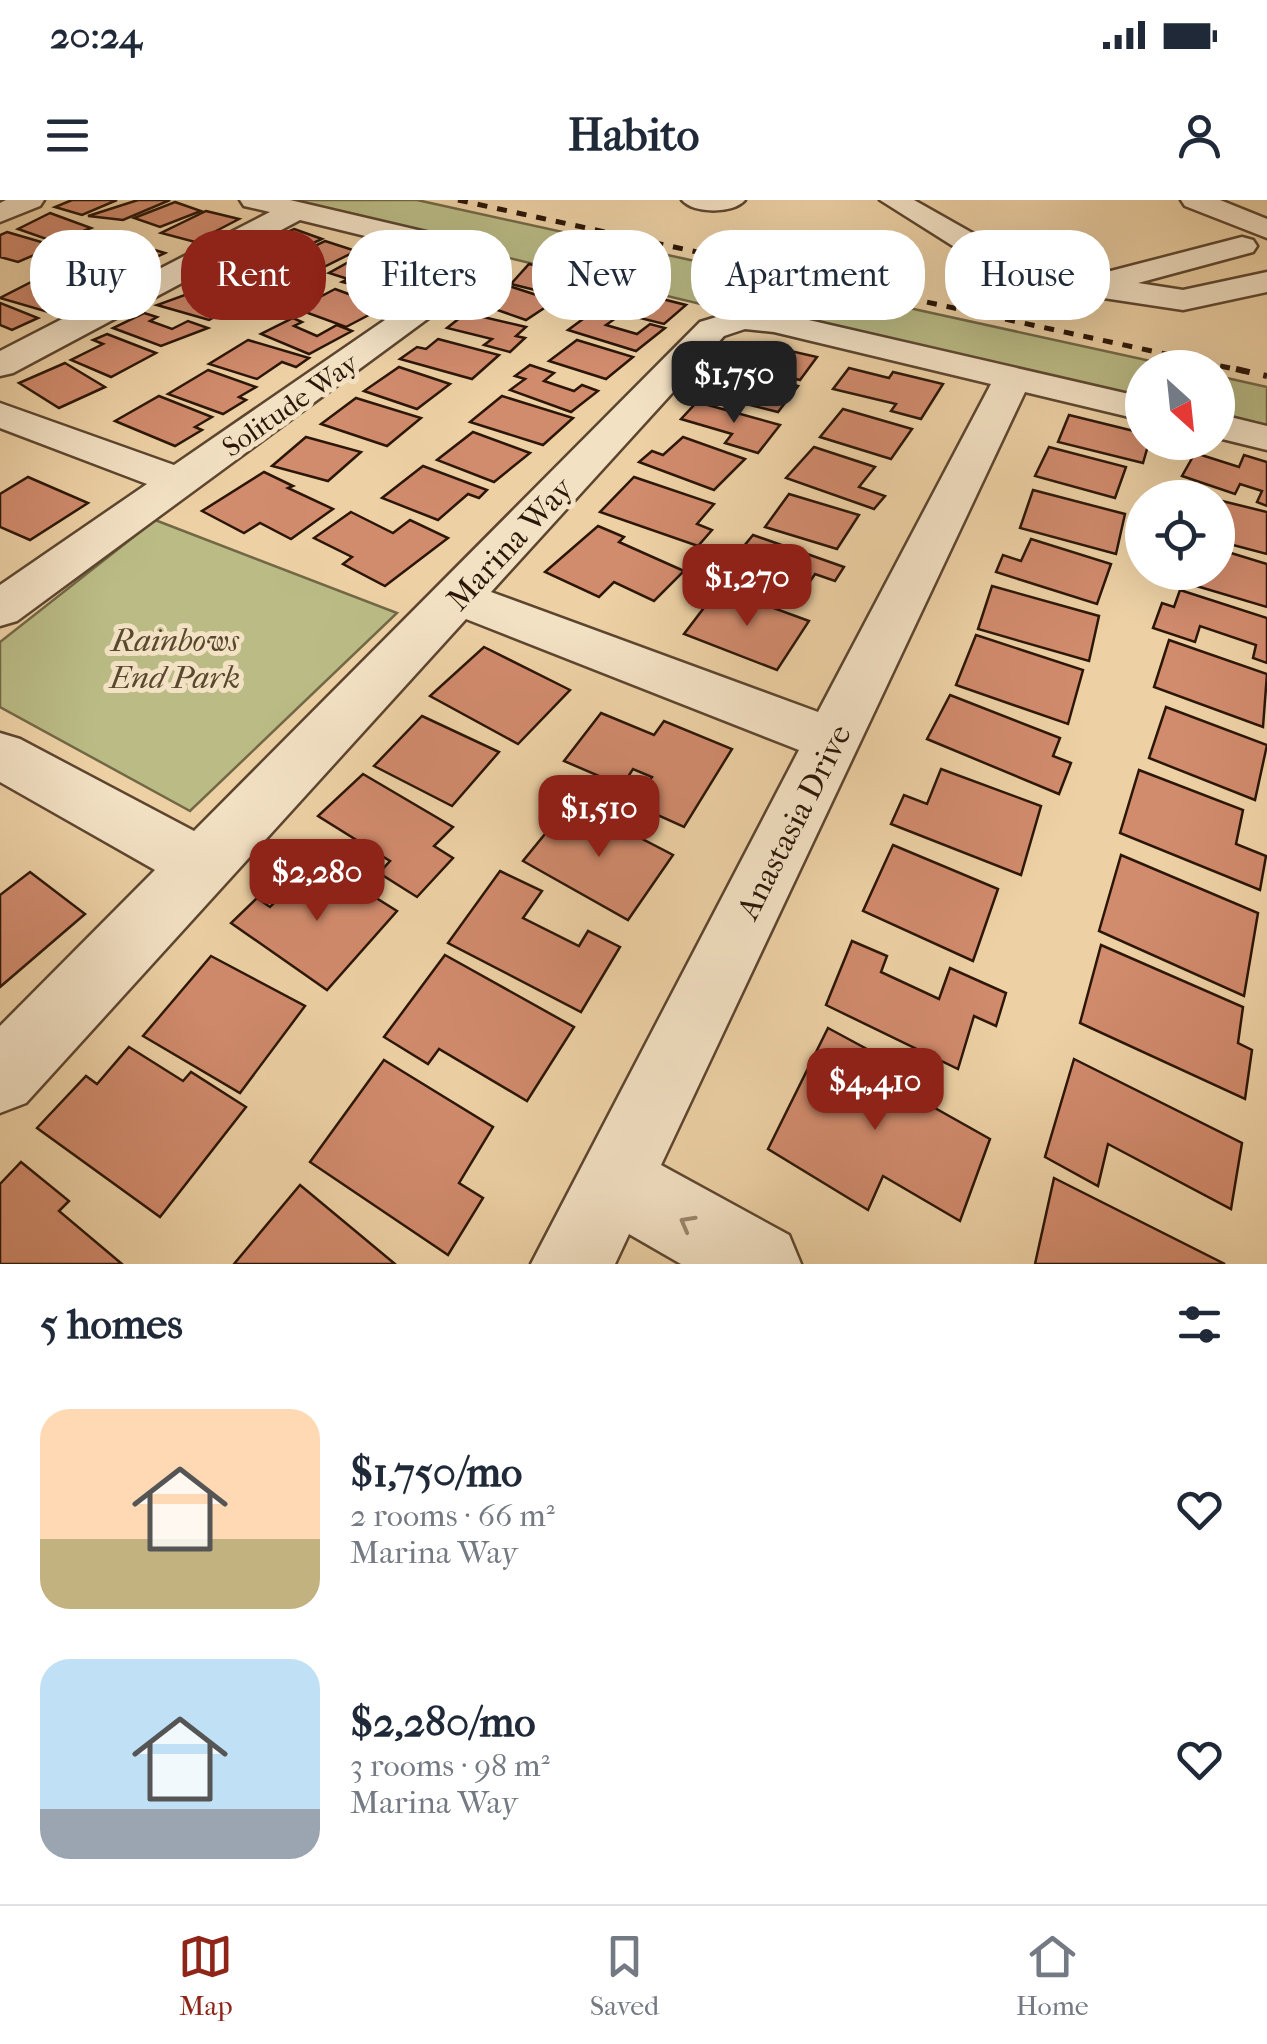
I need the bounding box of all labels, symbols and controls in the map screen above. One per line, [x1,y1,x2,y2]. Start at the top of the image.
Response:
text: 20:24 [50,13,142,58]
icon: menu [40,108,95,163]
icon: person [1172,108,1227,163]
text: Habito [568,109,699,162]
chip: Buy [30,230,161,320]
chip: Rent [181,230,326,320]
chip: Filters [346,230,512,320]
chip: New [532,230,671,320]
chip: Apartment [691,230,925,320]
chip: House [945,230,1110,320]
pin: $1,750 [653,341,815,426]
street label: Solitude Way [216,346,365,464]
north arrow [1125,350,1235,460]
map controls [1125,350,1235,590]
text: $1,750 [694,355,774,392]
street label: Marina Way [439,469,581,618]
button: locate [1125,480,1235,590]
pin: $1,270 [666,544,828,629]
text: $1,270 [704,558,790,595]
park label: Rainbows End Park [108,622,240,696]
street label: Anastasia Drive [728,718,859,927]
pin: $1,510 [518,775,680,860]
text: $1,510 [560,789,638,826]
pin: $2,280 [236,839,398,924]
text: $2,280 [272,853,362,890]
pin: $4,410 [794,1048,956,1133]
text: $4,410 [829,1062,921,1099]
one-way arrow [679,1216,697,1235]
icon: filters [1172,1297,1227,1352]
text: 5 homes [40,1300,183,1349]
text: $1,750/mo [350,1448,522,1497]
icon: home [120,1449,240,1569]
icon: heart [1172,1482,1227,1537]
text: 2 rooms · 66 m² [350,1497,555,1534]
text: Marina Way [350,1534,518,1571]
text: $2,280/mo [350,1698,536,1747]
icon: home [120,1699,240,1819]
icon: heart [1172,1732,1227,1787]
text: 3 rooms · 98 m² [350,1747,550,1784]
text: Marina Way [350,1784,518,1821]
tab: Map [178,1929,233,2022]
tab: Saved [590,1929,659,2022]
tab: Home [1016,1929,1089,2022]

